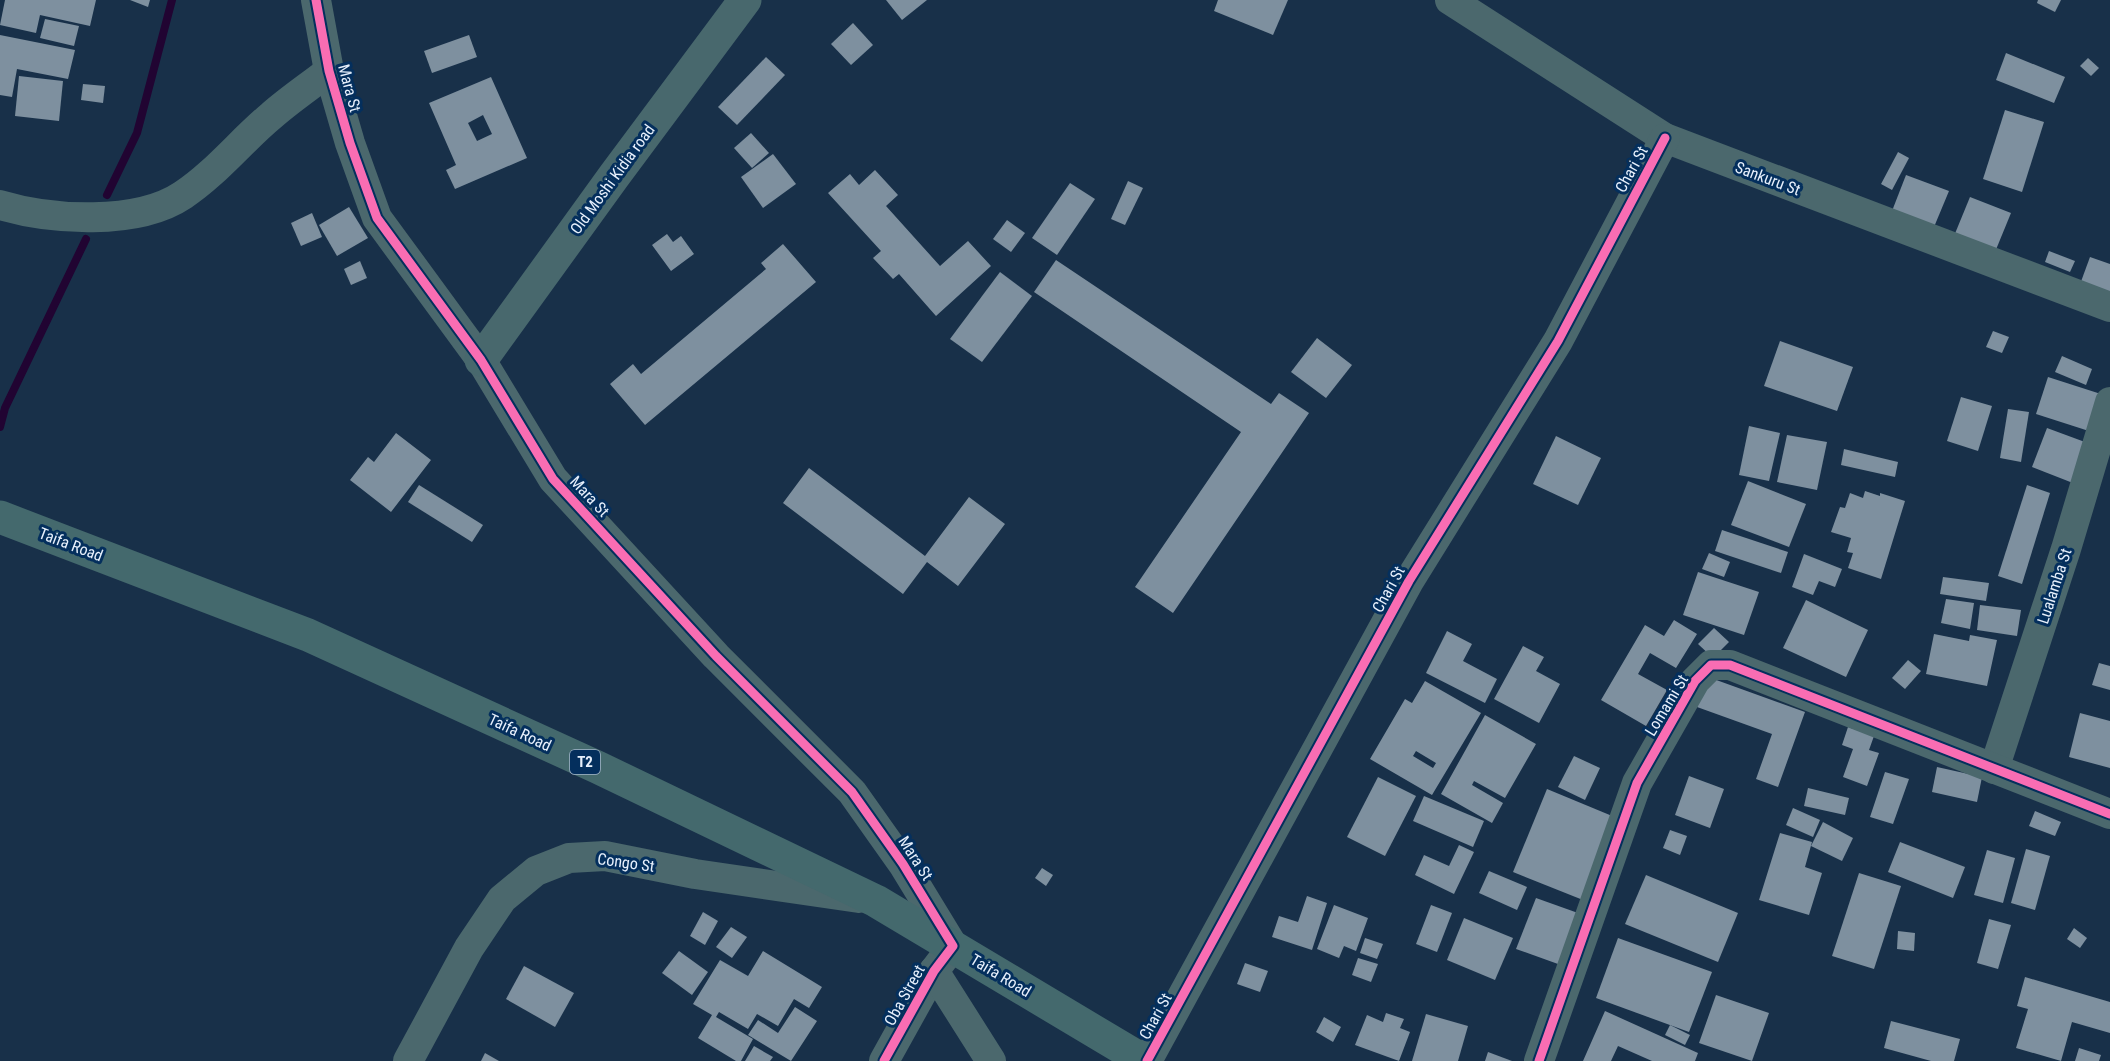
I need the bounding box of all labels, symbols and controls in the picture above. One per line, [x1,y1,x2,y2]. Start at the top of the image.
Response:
street label: Mara St [334,62,365,114]
street label: Old Moshi Kidia road [566,121,659,238]
street label: Chari St [1611,143,1652,196]
street label: Sankuru St [1733,157,1803,200]
street label: Mara St [566,472,613,521]
street label: Taifa Road [36,524,106,565]
street label: Lualamba St [2033,546,2076,626]
street label: Chari St [1368,563,1409,616]
street label: Lomami St [1641,671,1692,739]
street label: Taifa Road [485,710,554,755]
road number: T2 [570,750,600,774]
street label: Mara St [894,833,937,884]
street label: Congo St [596,849,656,876]
street label: Taifa Road [967,950,1034,1001]
street label: Oba Street [880,961,929,1029]
street label: Chari St [1135,990,1176,1043]

